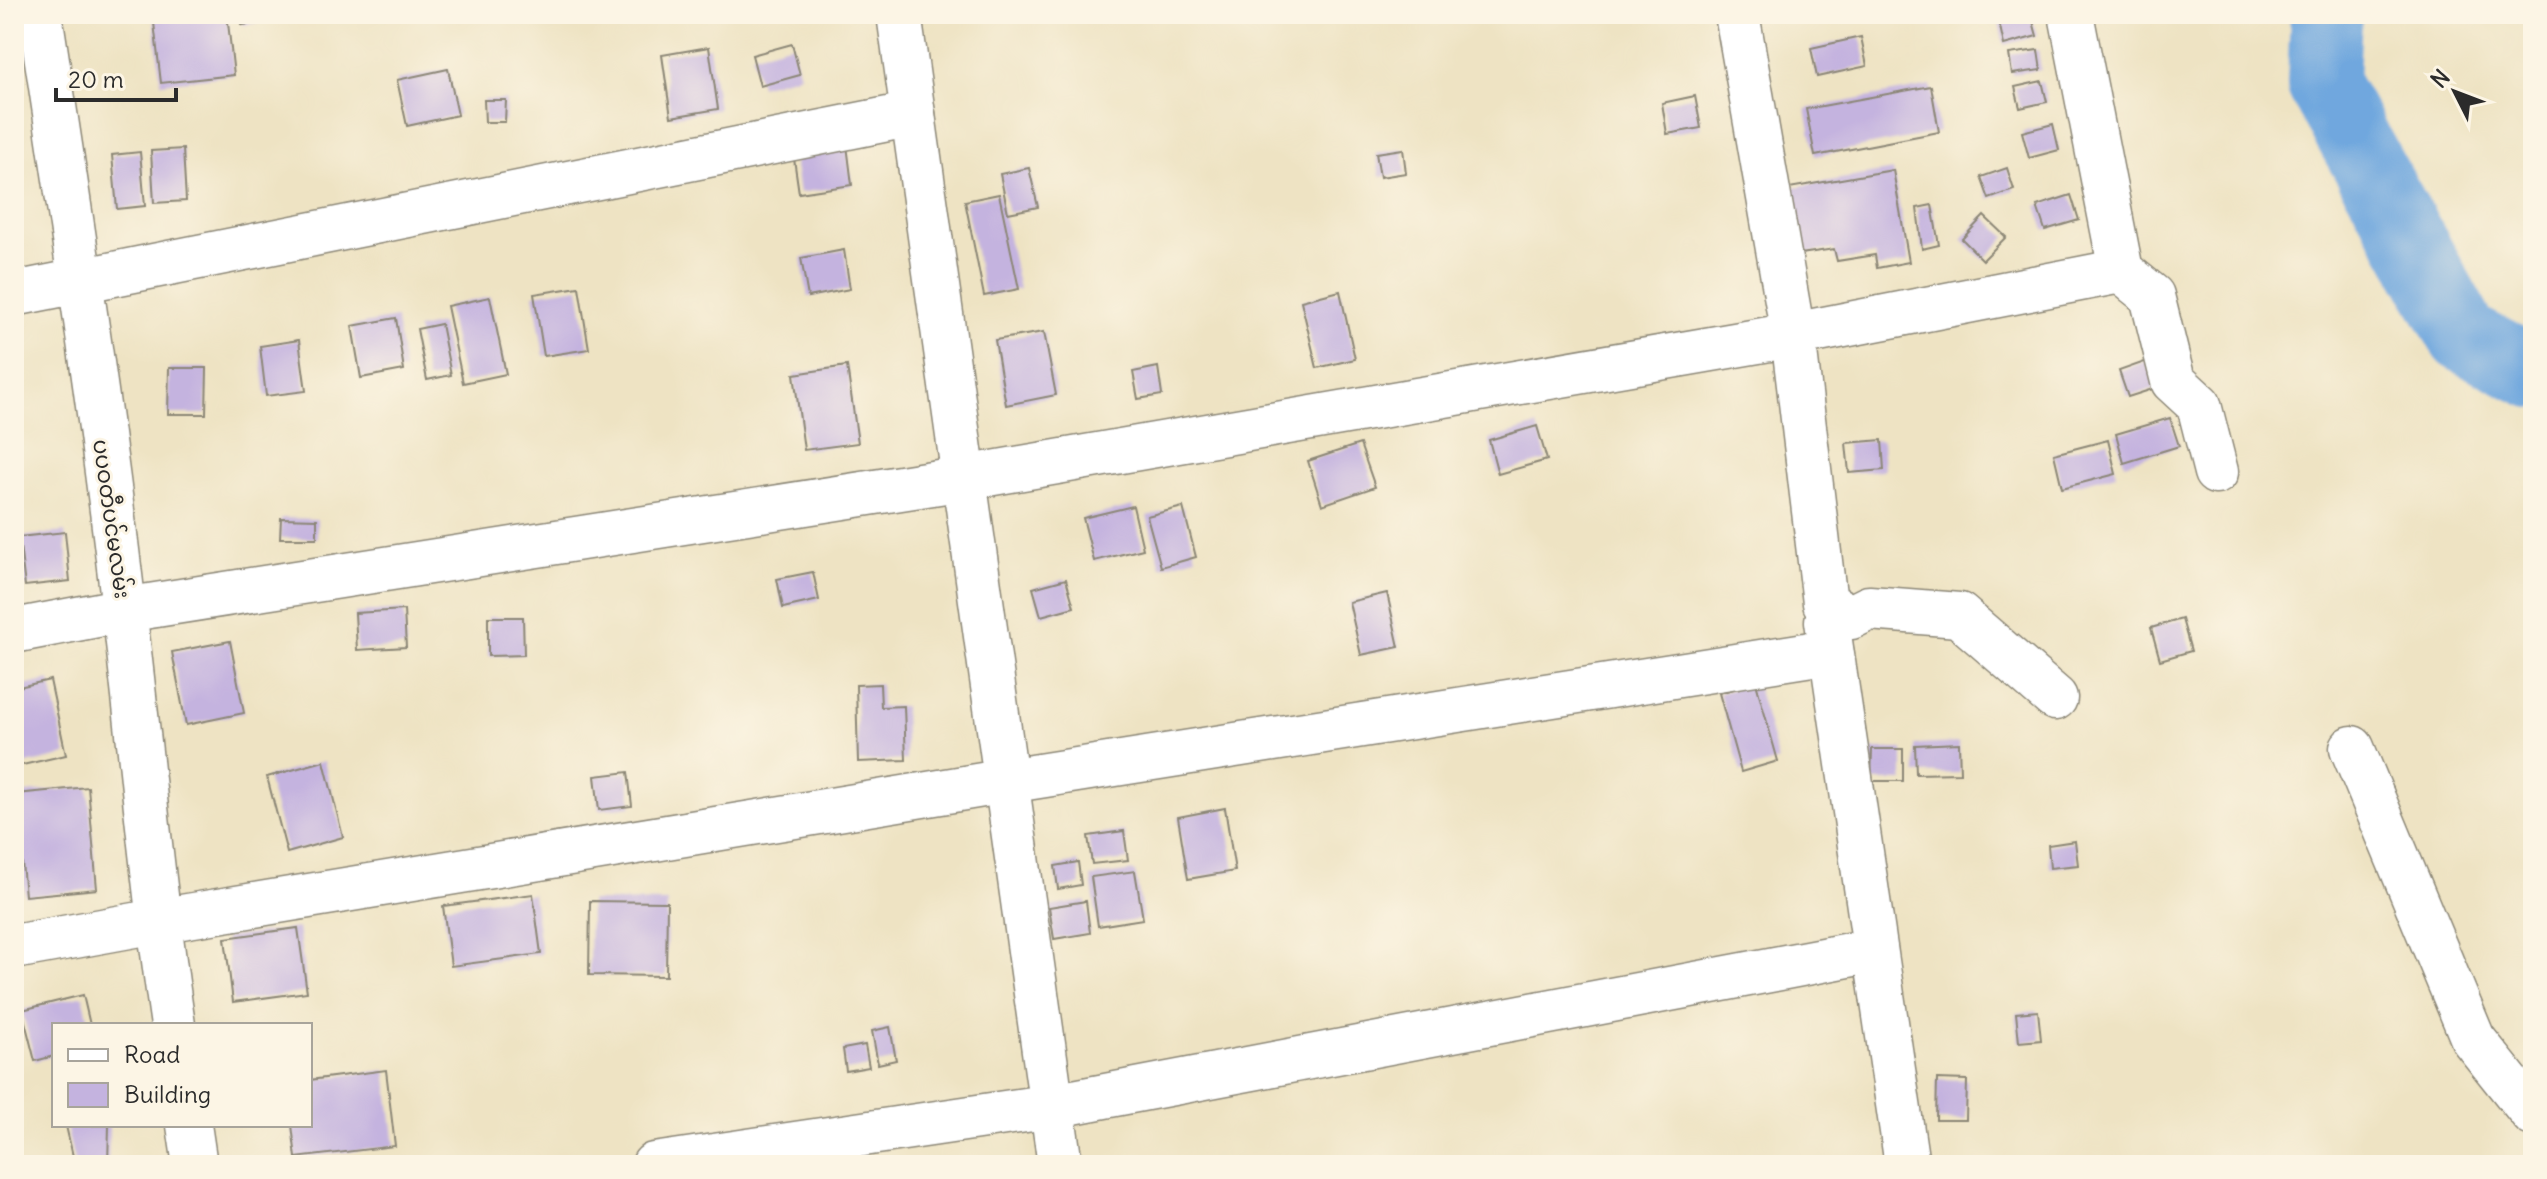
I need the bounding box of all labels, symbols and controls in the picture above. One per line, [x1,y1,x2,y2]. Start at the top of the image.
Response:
scale bar [56,52,176,102]
north arrow [2415,52,2495,132]
text: 20 m [68,64,124,94]
text: N [2425,64,2456,94]
street label: ပပဝတီပင်မလမ်း [87,437,138,600]
legend [52,1023,312,1127]
text: Road [124,1039,180,1069]
text: Building [124,1079,211,1109]

